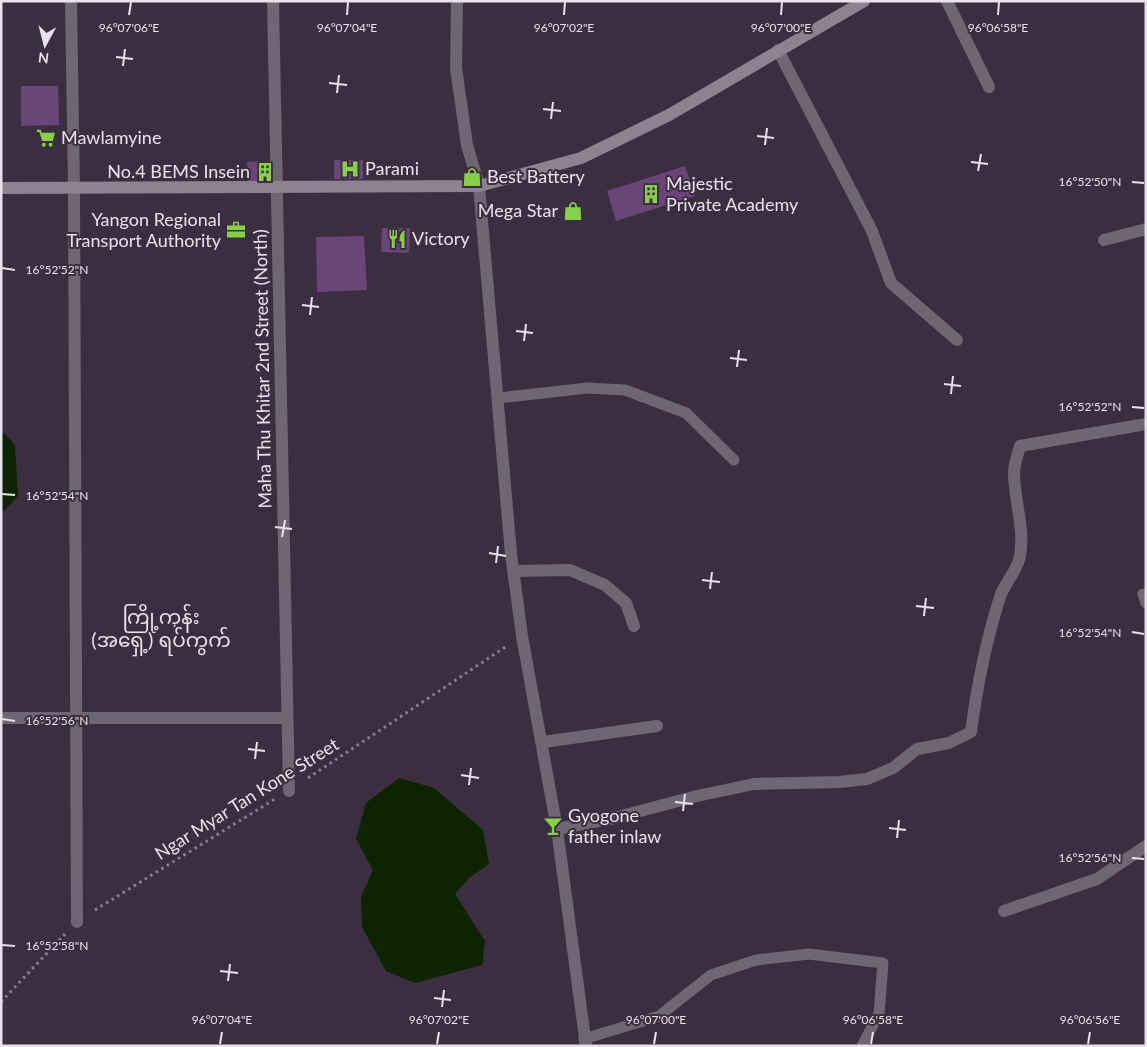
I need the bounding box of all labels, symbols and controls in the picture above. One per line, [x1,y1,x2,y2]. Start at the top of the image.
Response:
north arrow [20,20,70,70]
text: 96°07'06"E [99,20,159,35]
text: 96°07'04"E [317,20,377,35]
text: 96°07'02"E [534,20,594,35]
text: 96°07'00"E [751,20,811,35]
text: 96°06'58"E [968,20,1028,35]
text: N [37,49,50,67]
place label: Mawlamyine [61,126,161,148]
supermarket icon: Mawlamyine [35,127,57,149]
place label: Parami [365,157,419,179]
hospital icon: Parami [339,158,361,180]
place label: No.4 BEMS Insein [107,160,250,182]
building icon: No.4 BEMS Insein [254,161,276,183]
place label: Best Battery [487,165,585,187]
shop icon: Best Battery [461,166,483,188]
place label: Majestic Private Academy [666,172,799,215]
text: 16°52'50"N [1059,174,1121,189]
building icon: Majestic Private Academy [640,183,662,205]
place label: Mega Star [478,199,558,221]
shop icon: Mega Star [562,200,584,222]
place label: Yangon Regional Transport Authority [67,208,222,251]
office icon: Yangon Regional Transport Authority [225,219,247,241]
place label: Victory [412,227,470,249]
restaurant icon: Victory [386,228,408,250]
street label: Maha Thu Khitar 2nd Street (North) [249,229,275,509]
text: 16°52'52"N [26,262,88,277]
text: 16°52'52"N [1059,399,1121,414]
text: 16°52'54"N [26,488,88,503]
district label: ကြို့ကုန်း (အရှေ့) ရပ်ကွက် [91,603,231,657]
text: 16°52'54"N [1059,625,1121,640]
text: 16°52'56"N [26,713,88,728]
street label: Ngar Myar Tan Kone Street [151,732,343,864]
place label: Gyogone father inlaw [568,804,662,847]
bar icon: Gyogone father inlaw [542,815,564,837]
text: 16°52'56"N [1059,850,1121,865]
text: 16°52'58"N [26,938,88,953]
text: 96°07'04"E [192,1012,252,1027]
text: 96°07'02"E [409,1012,469,1027]
text: 96°07'00"E [626,1012,686,1027]
text: 96°06'58"E [843,1012,903,1027]
text: 96°06'56"E [1060,1012,1120,1027]

